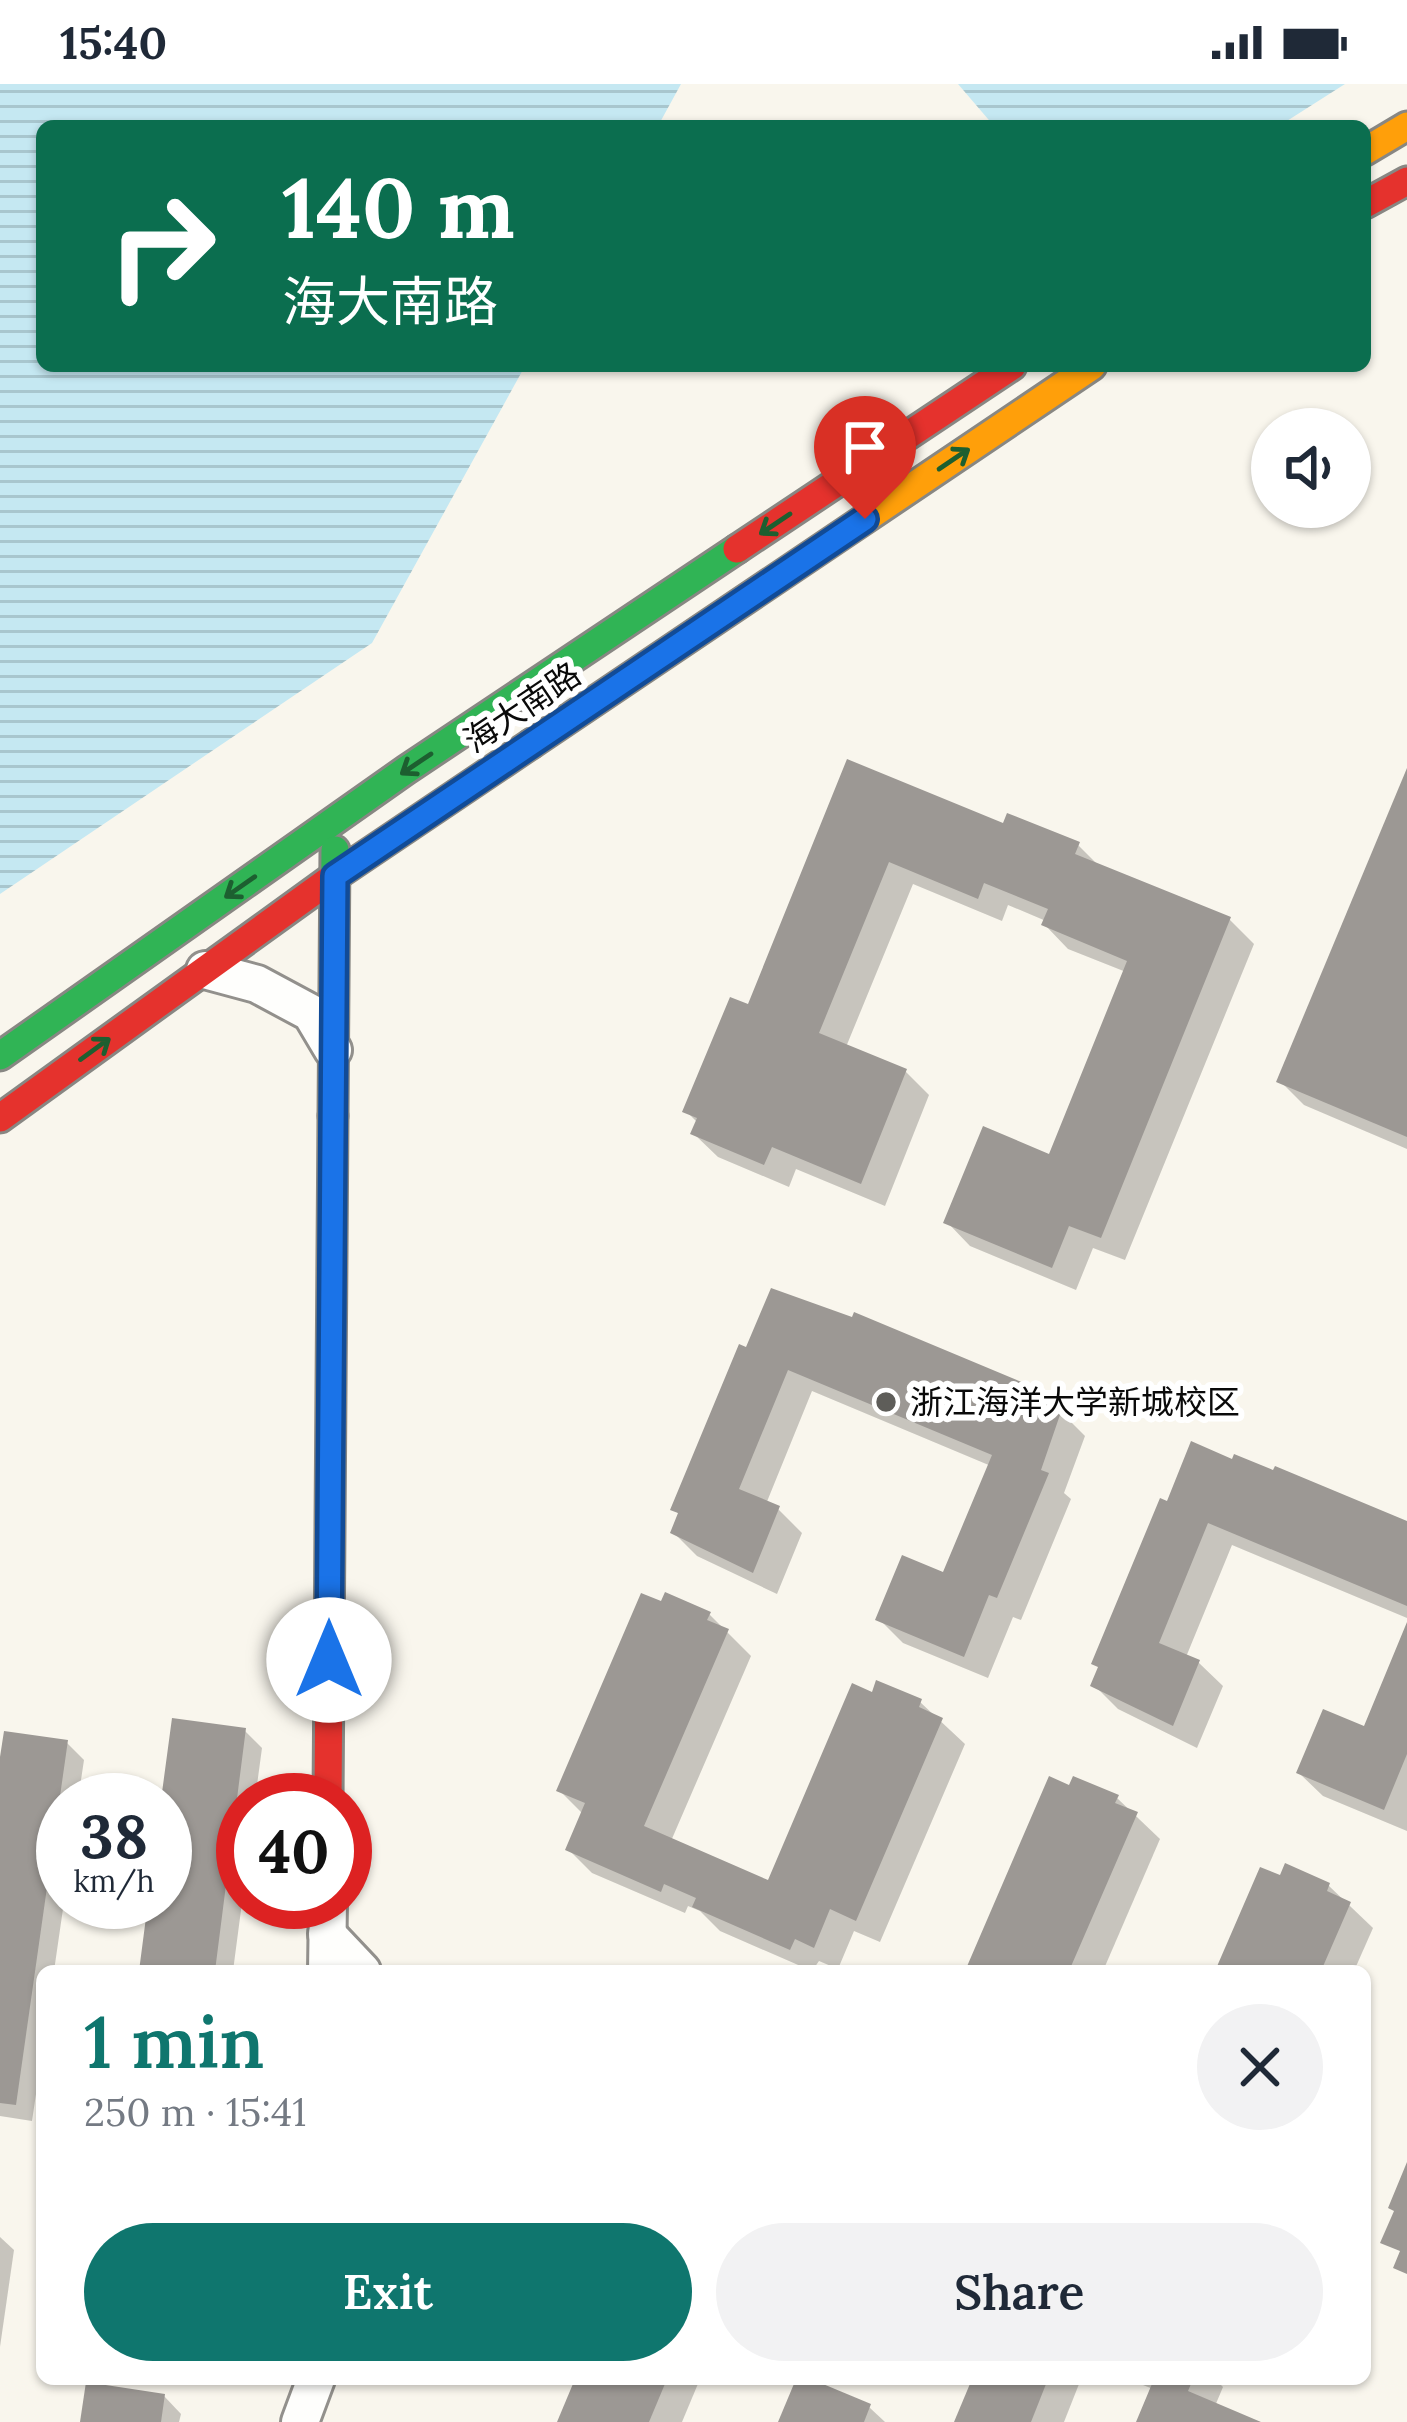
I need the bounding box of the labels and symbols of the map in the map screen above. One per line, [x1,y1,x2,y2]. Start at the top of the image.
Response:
pin [814,396,916,519]
one-way arrow [937,446,971,471]
one-way arrow [759,511,793,536]
street label: 海大南路 [456,653,588,761]
one-way arrow [399,751,433,776]
one-way arrow [224,874,257,899]
one-way arrow [78,1037,111,1063]
place label: 浙江海洋大学新城校区 [910,1381,1240,1423]
marker: 浙江海洋大学新城校区 [873,1389,899,1415]
position arrow [266,1597,392,1723]
speed limit sign: 40 [216,1773,372,1929]

